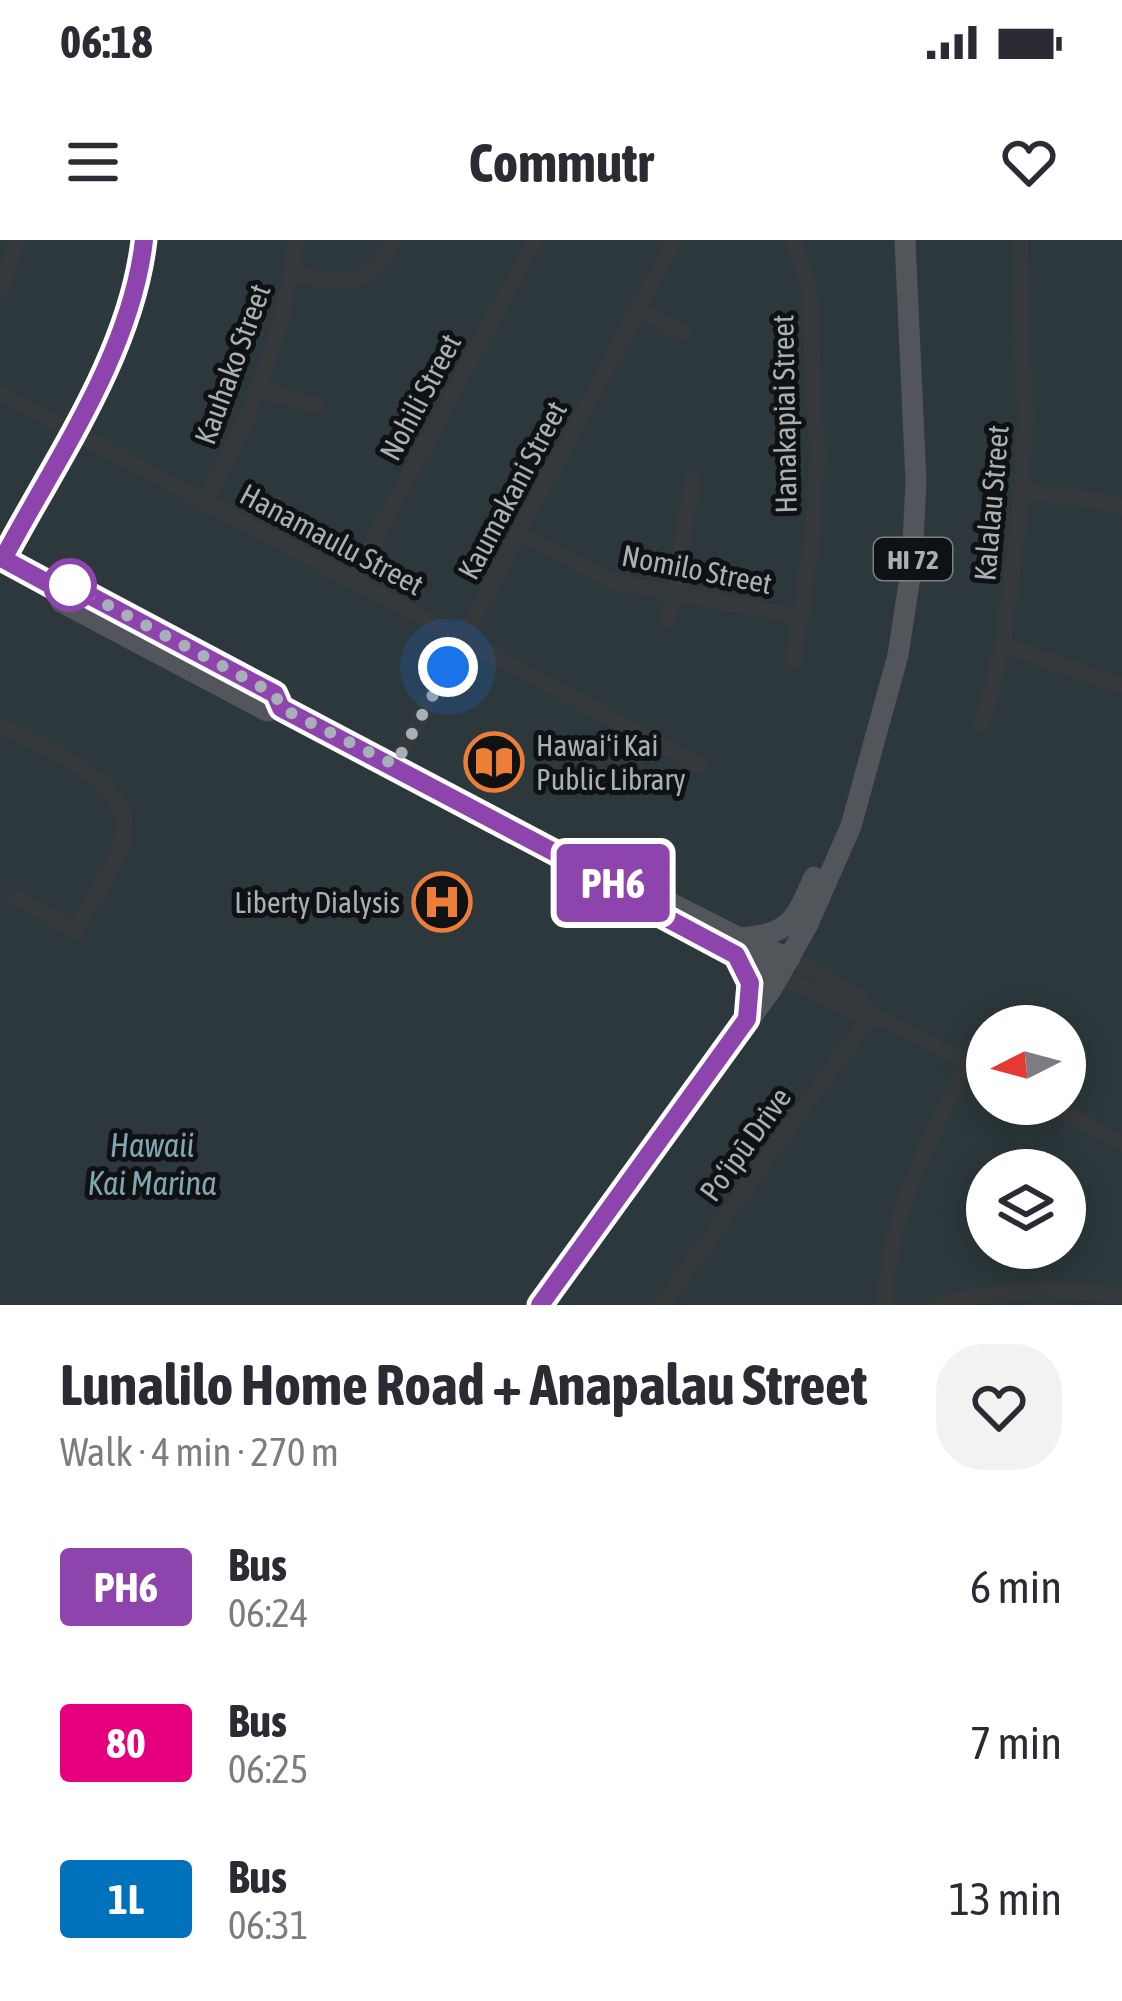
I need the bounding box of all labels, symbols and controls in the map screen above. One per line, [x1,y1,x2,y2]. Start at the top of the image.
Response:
text: 06:18 [60,16,153,68]
icon: menu [60,129,126,195]
icon: heart [996,129,1062,195]
text: Commutr [468,132,654,193]
street label: Kauhako Street [187,279,277,449]
street label: Hanakapiai Street [765,314,803,514]
street label: Nohili Street [373,328,467,466]
street label: Kaumakani Street [451,395,573,585]
street label: Kalalau Street [967,424,1015,582]
street label: Hanamaulu Street [235,477,429,601]
street label: Nomilo Street [619,538,775,600]
road number: HI 72 [874,538,952,580]
unlabelled marker [45,560,95,610]
your location [418,637,478,697]
place label: Hawaiʻi Kai Public Library [536,728,686,796]
library icon: Hawaiʻi Kai Public Library [463,731,525,793]
line badge: PH6 [544,844,682,922]
text: PH6 [581,859,645,907]
hospital icon: Liberty Dialysis [411,871,473,933]
place label: Liberty Dialysis [234,885,400,919]
north arrow [966,1005,1086,1125]
map controls [966,1005,1086,1269]
street label: Po‘ipū Drive [693,1081,797,1207]
water label: Hawaii Kai Marina [87,1126,217,1202]
button: layers [966,1149,1086,1269]
button: heart [936,1344,1062,1470]
text: Lunalilo Home Road + Anapalau Street [60,1352,867,1417]
text: Walk · 4 min · 270 m [60,1430,339,1474]
text: Bus [228,1539,287,1591]
text: 6 min [970,1561,1062,1613]
text: PH6 [94,1563,158,1611]
text: 06:24 [228,1591,308,1635]
text: Bus [228,1695,287,1747]
text: 7 min [970,1717,1062,1769]
text: 80 [106,1719,146,1767]
text: 06:25 [228,1747,308,1791]
text: Bus [228,1851,287,1903]
text: 13 min [949,1873,1062,1925]
text: 1L [108,1875,144,1923]
text: 06:31 [228,1903,308,1947]

